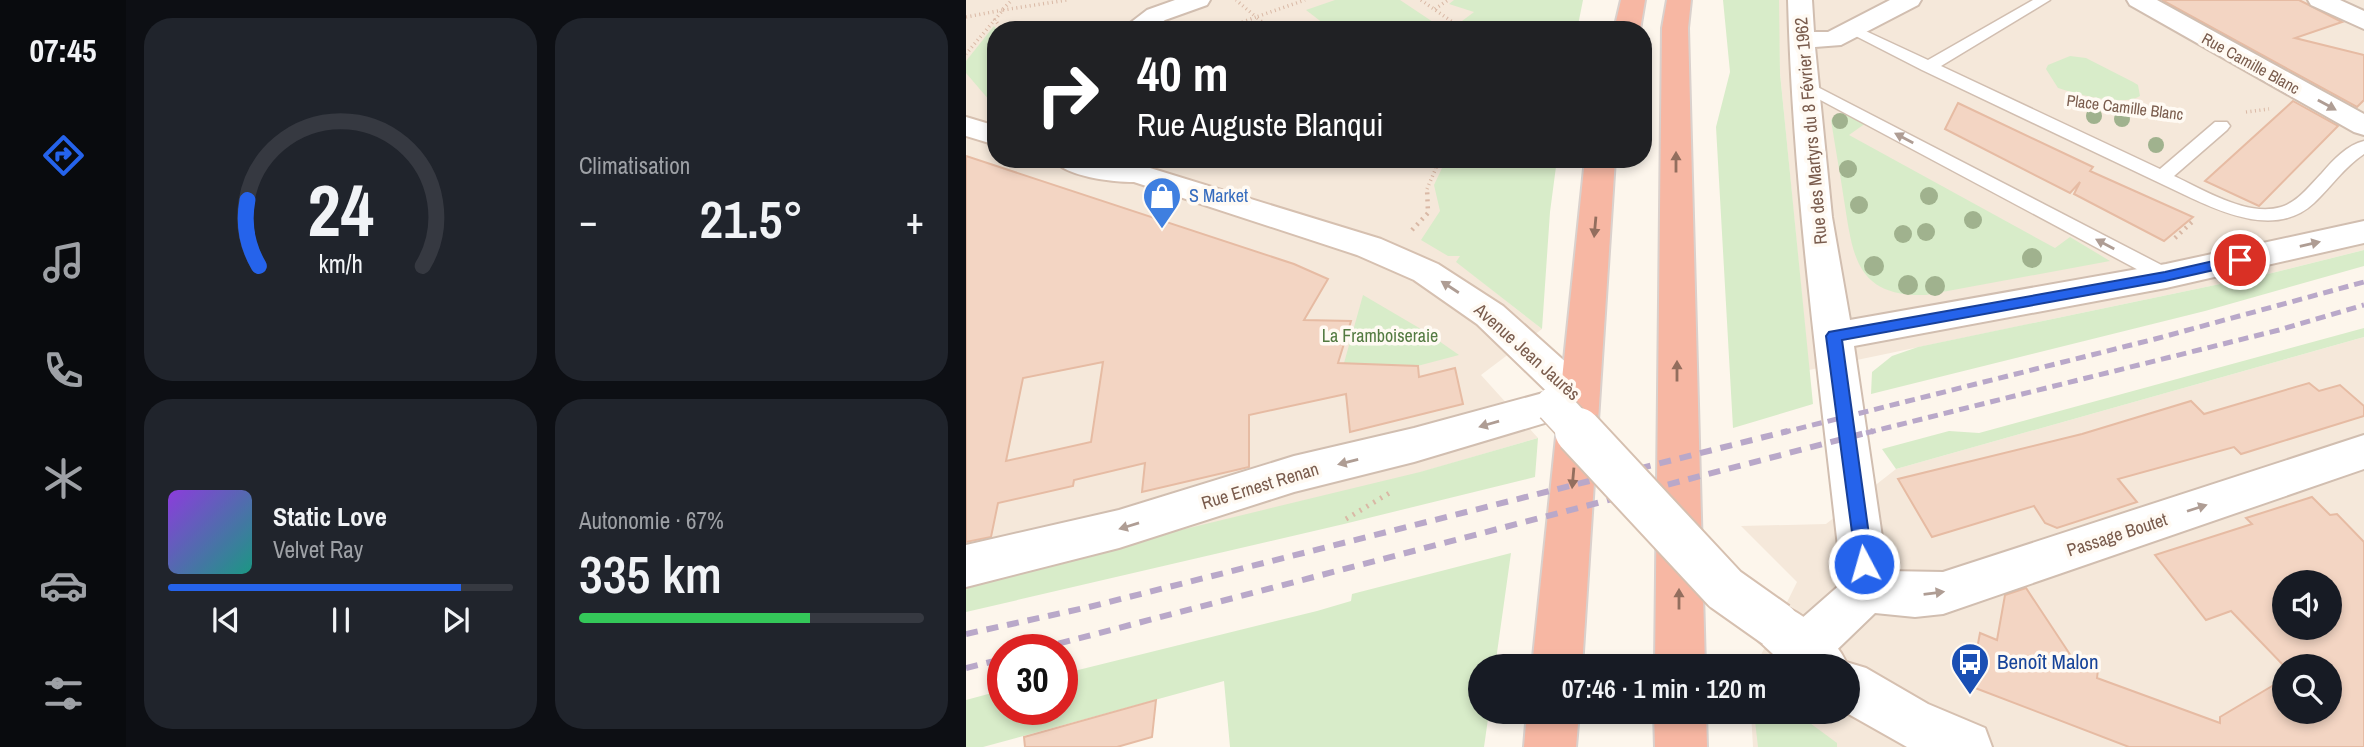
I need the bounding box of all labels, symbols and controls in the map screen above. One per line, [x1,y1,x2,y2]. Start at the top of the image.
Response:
street label: Rue des Martyrs du 8 Février 1962 [1788,16,1833,246]
street label: Rue Camille Blanc [2198,27,2304,99]
text: 07:45 [29,29,97,72]
text: 40 m [1137,40,1229,106]
icon: right [1022,49,1113,140]
street label: Place Camille Blanc [2065,89,2185,125]
one-way arrow [2317,99,2336,111]
text: Rue Auguste Blanqui [1137,103,1384,146]
icon: directions [39,131,88,180]
one-way arrow [1894,132,1914,144]
text: Climatisation [579,150,690,181]
one-way arrow [1670,151,1682,173]
text: 24 [307,161,374,259]
shop icon: S Market [1141,175,1183,230]
place label: S Market [1189,183,1248,208]
text: 21.5° [700,184,803,254]
text: − [579,195,597,246]
text: + [906,195,924,246]
one-way arrow [1589,216,1600,238]
pin [2210,230,2270,290]
icon: music [39,238,88,287]
one-way arrow [2095,239,2115,250]
one-way arrow [2299,239,2321,250]
icon: arrive [2221,241,2259,279]
text: km/h [318,246,363,280]
one-way arrow [1440,281,1460,294]
street label: Avenue Jean Jaurès [1468,297,1586,406]
park label: La Framboiseraie [1322,323,1438,348]
icon: phone [39,346,88,395]
one-way arrow [1671,360,1683,382]
one-way arrow [1477,419,1499,430]
icon: climate [39,454,88,503]
street label: Rue Ernest Renan [1198,456,1322,515]
one-way arrow [1336,456,1358,467]
one-way arrow [1567,468,1578,490]
text: Static Love [273,499,387,534]
one-way arrow [2187,502,2208,513]
text: Autonomie · 67% [579,505,724,536]
street label: Passage Boutet [2063,507,2170,563]
one-way arrow [1119,521,1140,532]
position arrow [1827,527,1901,601]
text: Velvet Ray [273,534,363,565]
text: 335 km [579,539,722,609]
icon: car [39,561,88,610]
map controls [2272,570,2342,724]
button: sound [2272,570,2342,640]
one-way arrow [1673,587,1685,609]
one-way arrow [1923,587,1945,598]
icon: previous [207,601,245,639]
icon: pause [322,601,360,639]
icon: next [437,601,475,639]
speed limit sign: 30 [987,634,1078,725]
bus stop icon: Benoît Malon [1949,641,1991,696]
place label: Benoît Malon [1997,647,2098,676]
button: search [2272,654,2342,724]
icon: filters [39,669,88,718]
text: 07:46 · 1 min · 120 m [1562,671,1766,706]

